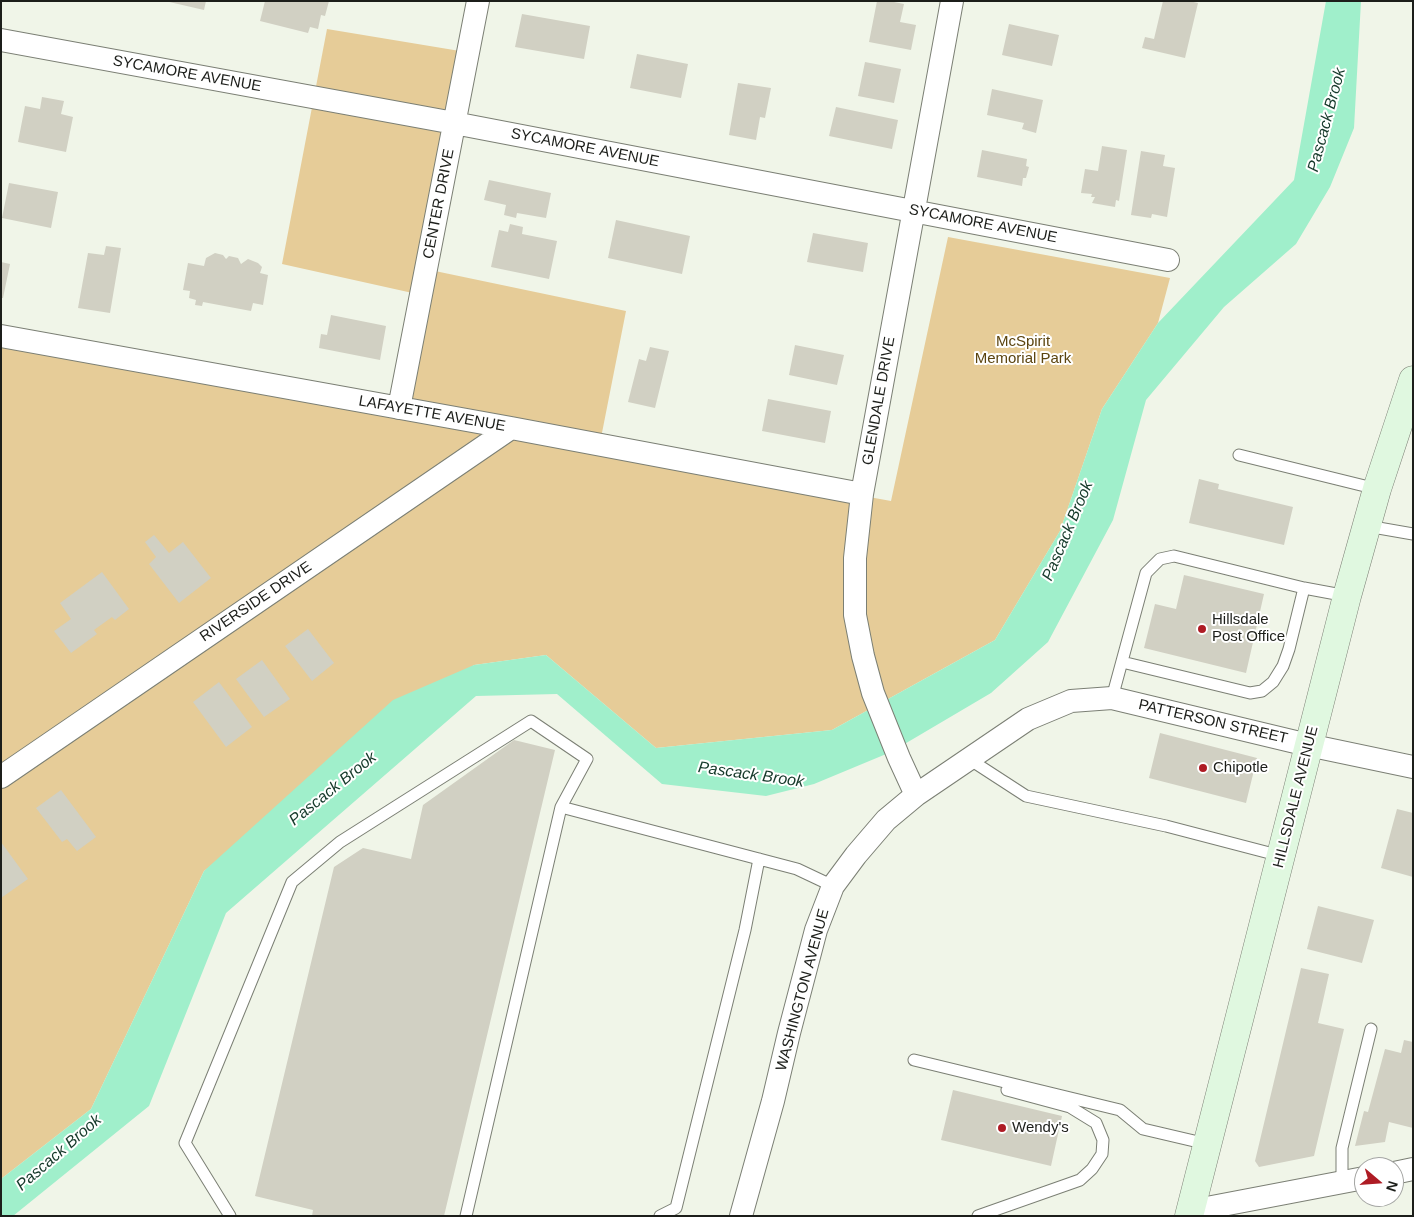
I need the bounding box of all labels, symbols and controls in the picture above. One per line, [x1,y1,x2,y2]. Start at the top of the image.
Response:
street label: SYCAMORE AVENUE [111,52,263,96]
water label: Pascack Brook [1304,66,1350,174]
street label: SYCAMORE AVENUE [509,125,661,171]
street label: CENTER DRIVE [420,147,458,261]
street label: SYCAMORE AVENUE [907,201,1059,247]
park label: McSpirit Memorial Park [975,333,1071,368]
street label: GLENDALE DRIVE [859,335,899,467]
street label: LAFAYETTE AVENUE [357,392,507,436]
water label: Pascack Brook [1038,478,1098,584]
street label: RIVERSIDE DRIVE [197,558,315,646]
place label: Hillsdale Post Office [1212,611,1285,646]
marker: Hillsdale Post Office [1196,623,1208,635]
street label: PATTERSON STREET [1137,696,1289,748]
street label: HILLSDALE AVENUE [1270,724,1322,870]
water label: Pascack Brook [285,748,381,830]
water label: Pascack Brook [697,758,805,792]
place label: Chipotle [1213,759,1268,777]
marker: Chipotle [1197,762,1209,774]
street label: WASHINGTON AVENUE [773,907,833,1073]
water label: Pascack Brook [12,1111,106,1195]
place label: Wendy's [1012,1119,1069,1137]
marker: Wendy's [996,1122,1008,1134]
north arrow [1354,1157,1404,1207]
text: N [1383,1179,1401,1194]

